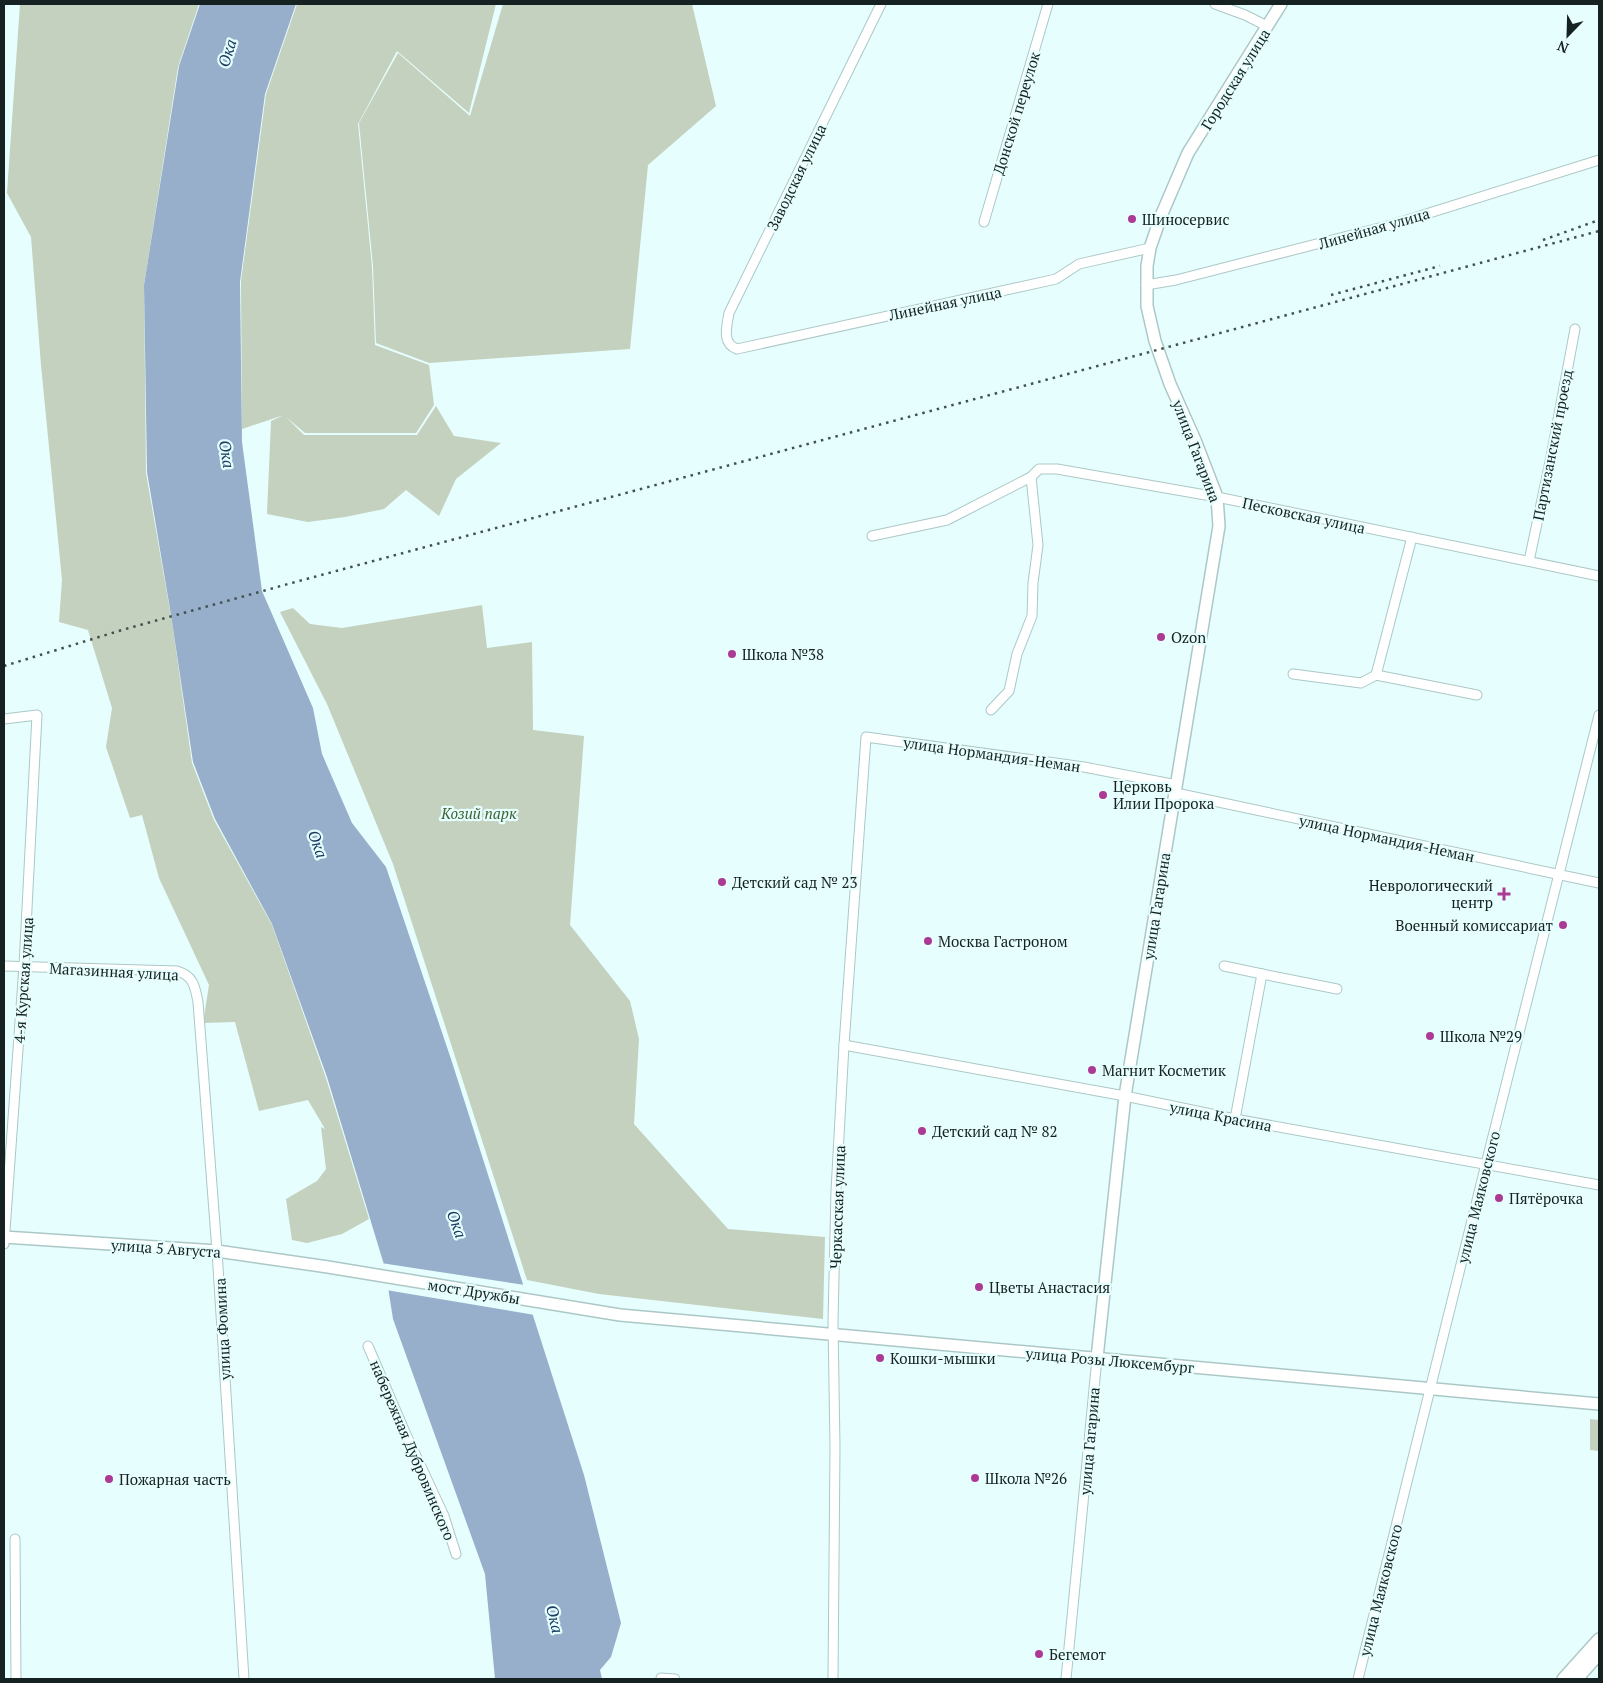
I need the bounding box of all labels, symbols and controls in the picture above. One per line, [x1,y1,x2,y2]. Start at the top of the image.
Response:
north arrow [1543,10,1593,60]
street label: Городская улица [1196,24,1274,133]
water label: Ока [212,36,242,70]
text: N [1554,36,1571,58]
street label: Донской переулок [988,48,1045,177]
street label: Заводская улица [762,120,831,233]
street label: Линейная улица [1315,202,1432,254]
place label: Шиносервис [1142,209,1229,229]
marker: Шиносервис [1126,213,1138,225]
street label: Линейная улица [886,281,1004,325]
street label: Партизанский проезд [1528,367,1577,522]
street label: улица Гагарина [1168,396,1226,506]
water label: Ока [214,438,240,470]
street label: Песковская улица [1241,492,1368,538]
place label: Ozon [1171,627,1206,647]
marker: Ozon [1155,631,1167,643]
place label: Школа №38 [742,644,824,664]
marker: Школа №38 [726,648,738,660]
street label: улица Нормандия-Неман [901,732,1082,776]
place label: Церковь Илии Пророка [1113,776,1215,813]
marker: Церковь Илии Пророка [1097,789,1109,801]
park label: Козий парк [440,803,517,823]
street label: улица Нормандия-Неман [1296,809,1477,866]
water label: Ока [303,827,333,861]
street label: улица Гагарина [1137,851,1174,962]
place label: Детский сад № 23 [732,872,857,892]
place label: Неврологический центр [1369,875,1493,912]
marker: Детский сад № 23 [716,876,728,888]
marker: Неврологический центр [1497,887,1511,901]
place label: Военный комиссариат [1395,915,1554,935]
street label: 4-я Курская улица [9,916,37,1044]
marker: Военный комиссариат [1557,919,1569,931]
place label: Москва Гастроном [938,931,1068,951]
marker: Москва Гастроном [922,935,934,947]
street label: Магазинная улица [49,958,180,984]
place label: Школа №29 [1440,1026,1522,1046]
marker: Школа №29 [1424,1030,1436,1042]
place label: Магнит Косметик [1102,1060,1227,1080]
marker: Магнит Косметик [1086,1064,1098,1076]
street label: улица Красина [1167,1096,1274,1136]
place label: Детский сад № 82 [932,1121,1057,1141]
marker: Детский сад № 82 [916,1125,928,1137]
street label: улица Маяковского [1452,1129,1504,1266]
street label: Черкасская улица [825,1144,849,1269]
place label: Пятёрочка [1509,1188,1584,1208]
marker: Пятёрочка [1493,1192,1505,1204]
water label: Ока [442,1207,472,1241]
street label: улица 5 Августа [109,1234,222,1262]
street label: мост Дружбы [426,1274,522,1308]
street label: улица Фомина [209,1277,235,1381]
place label: Цветы Анастасия [989,1277,1110,1297]
marker: Цветы Анастасия [973,1281,985,1293]
street label: улица Розы Люксембург [1024,1343,1196,1377]
place label: Кошки-мышки [890,1348,996,1368]
marker: Кошки-мышки [874,1352,886,1364]
street label: набережная Дубровинского [366,1357,460,1543]
street label: улица Гагарина [1074,1386,1104,1497]
place label: Школа №26 [985,1468,1067,1488]
place label: Пожарная часть [119,1469,231,1489]
marker: Школа №26 [969,1472,981,1484]
marker: Пожарная часть [103,1473,115,1485]
street label: улица Маяковского [1354,1522,1406,1659]
water label: Ока [541,1603,569,1635]
place label: Бегемот [1049,1644,1107,1664]
marker: Бегемот [1033,1648,1045,1660]

